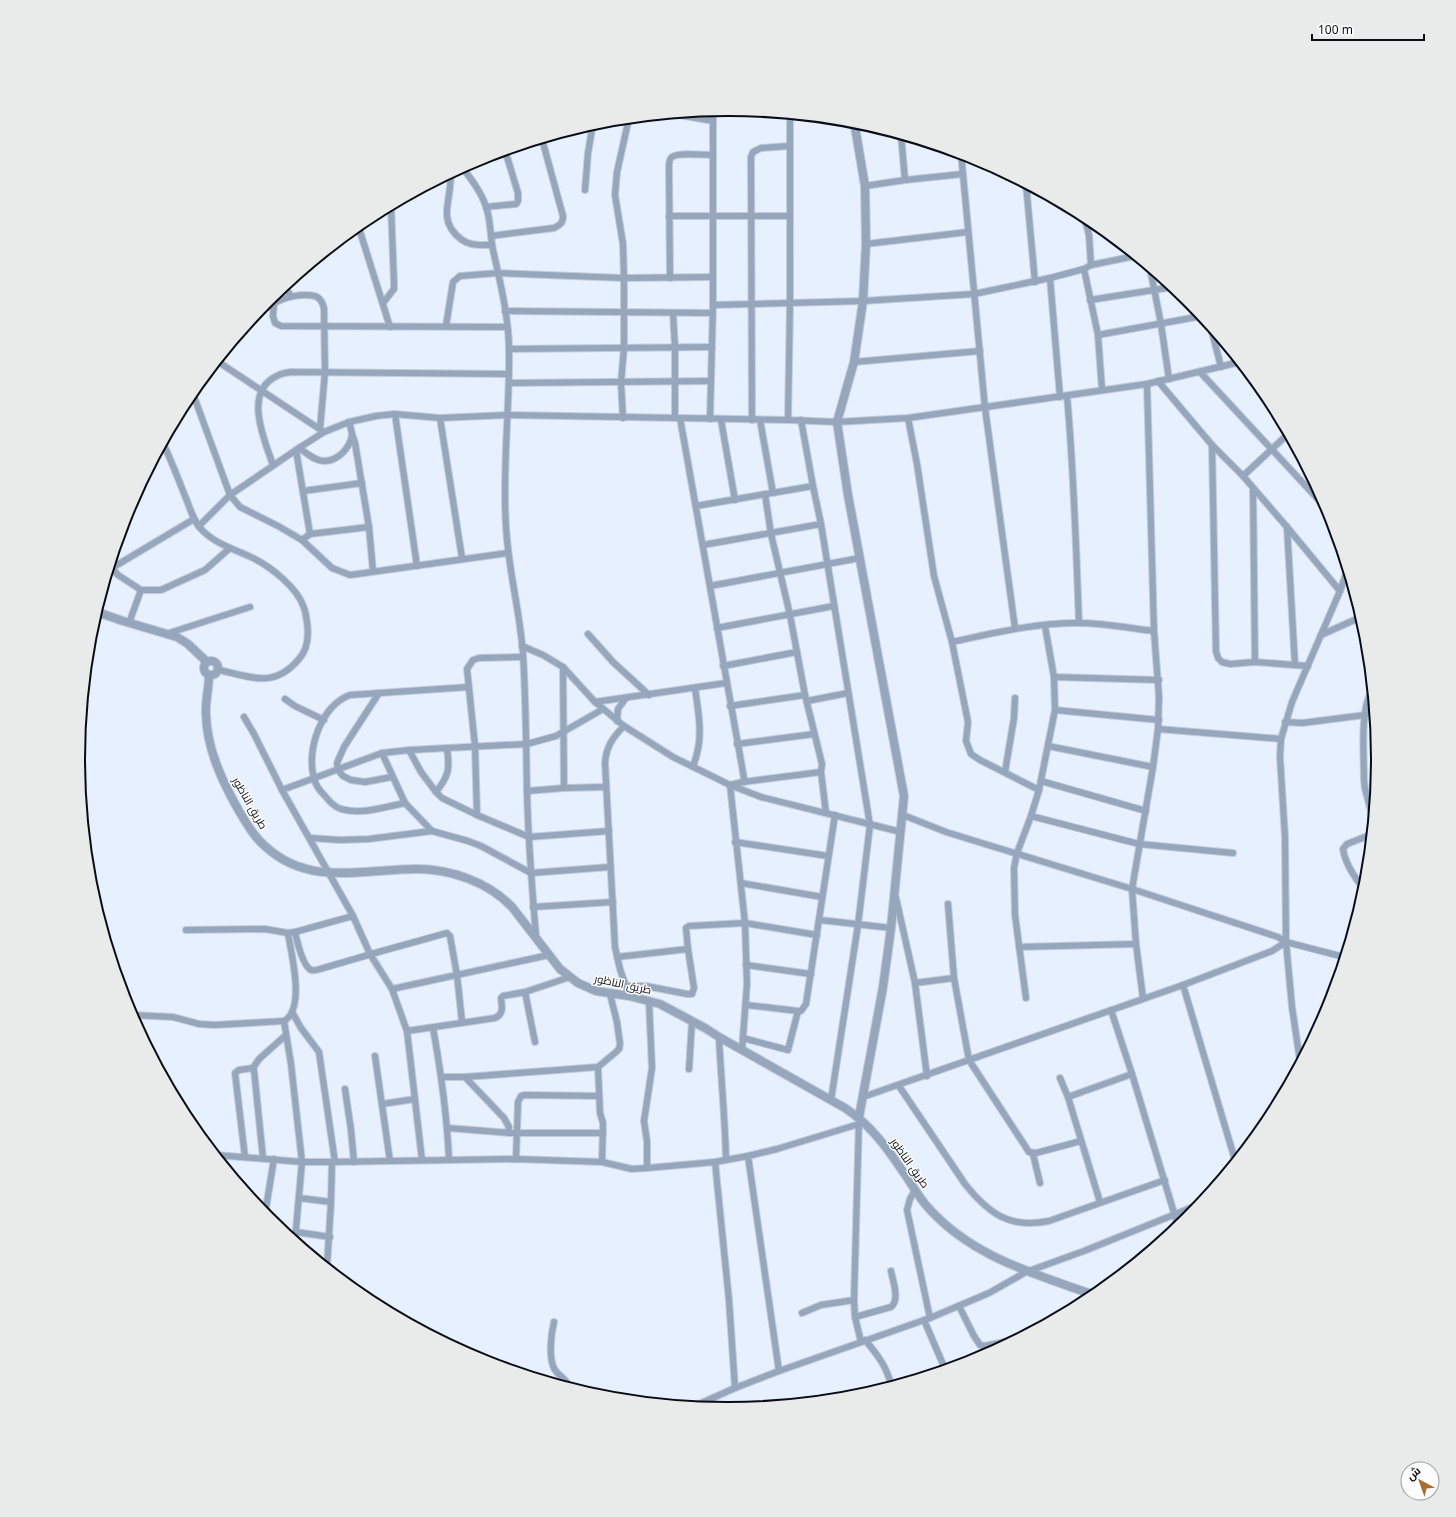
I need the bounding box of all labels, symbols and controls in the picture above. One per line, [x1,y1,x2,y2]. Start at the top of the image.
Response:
scale bar [1312,16,1424,42]
text: 100 m [1318,21,1353,38]
street label: طريق الناظور [229,773,271,832]
street label: طريق الناظور [592,970,653,997]
street label: طريق الناظور [887,1134,933,1191]
north arrow [1400,1461,1440,1501]
text: ش [1403,1463,1423,1483]

